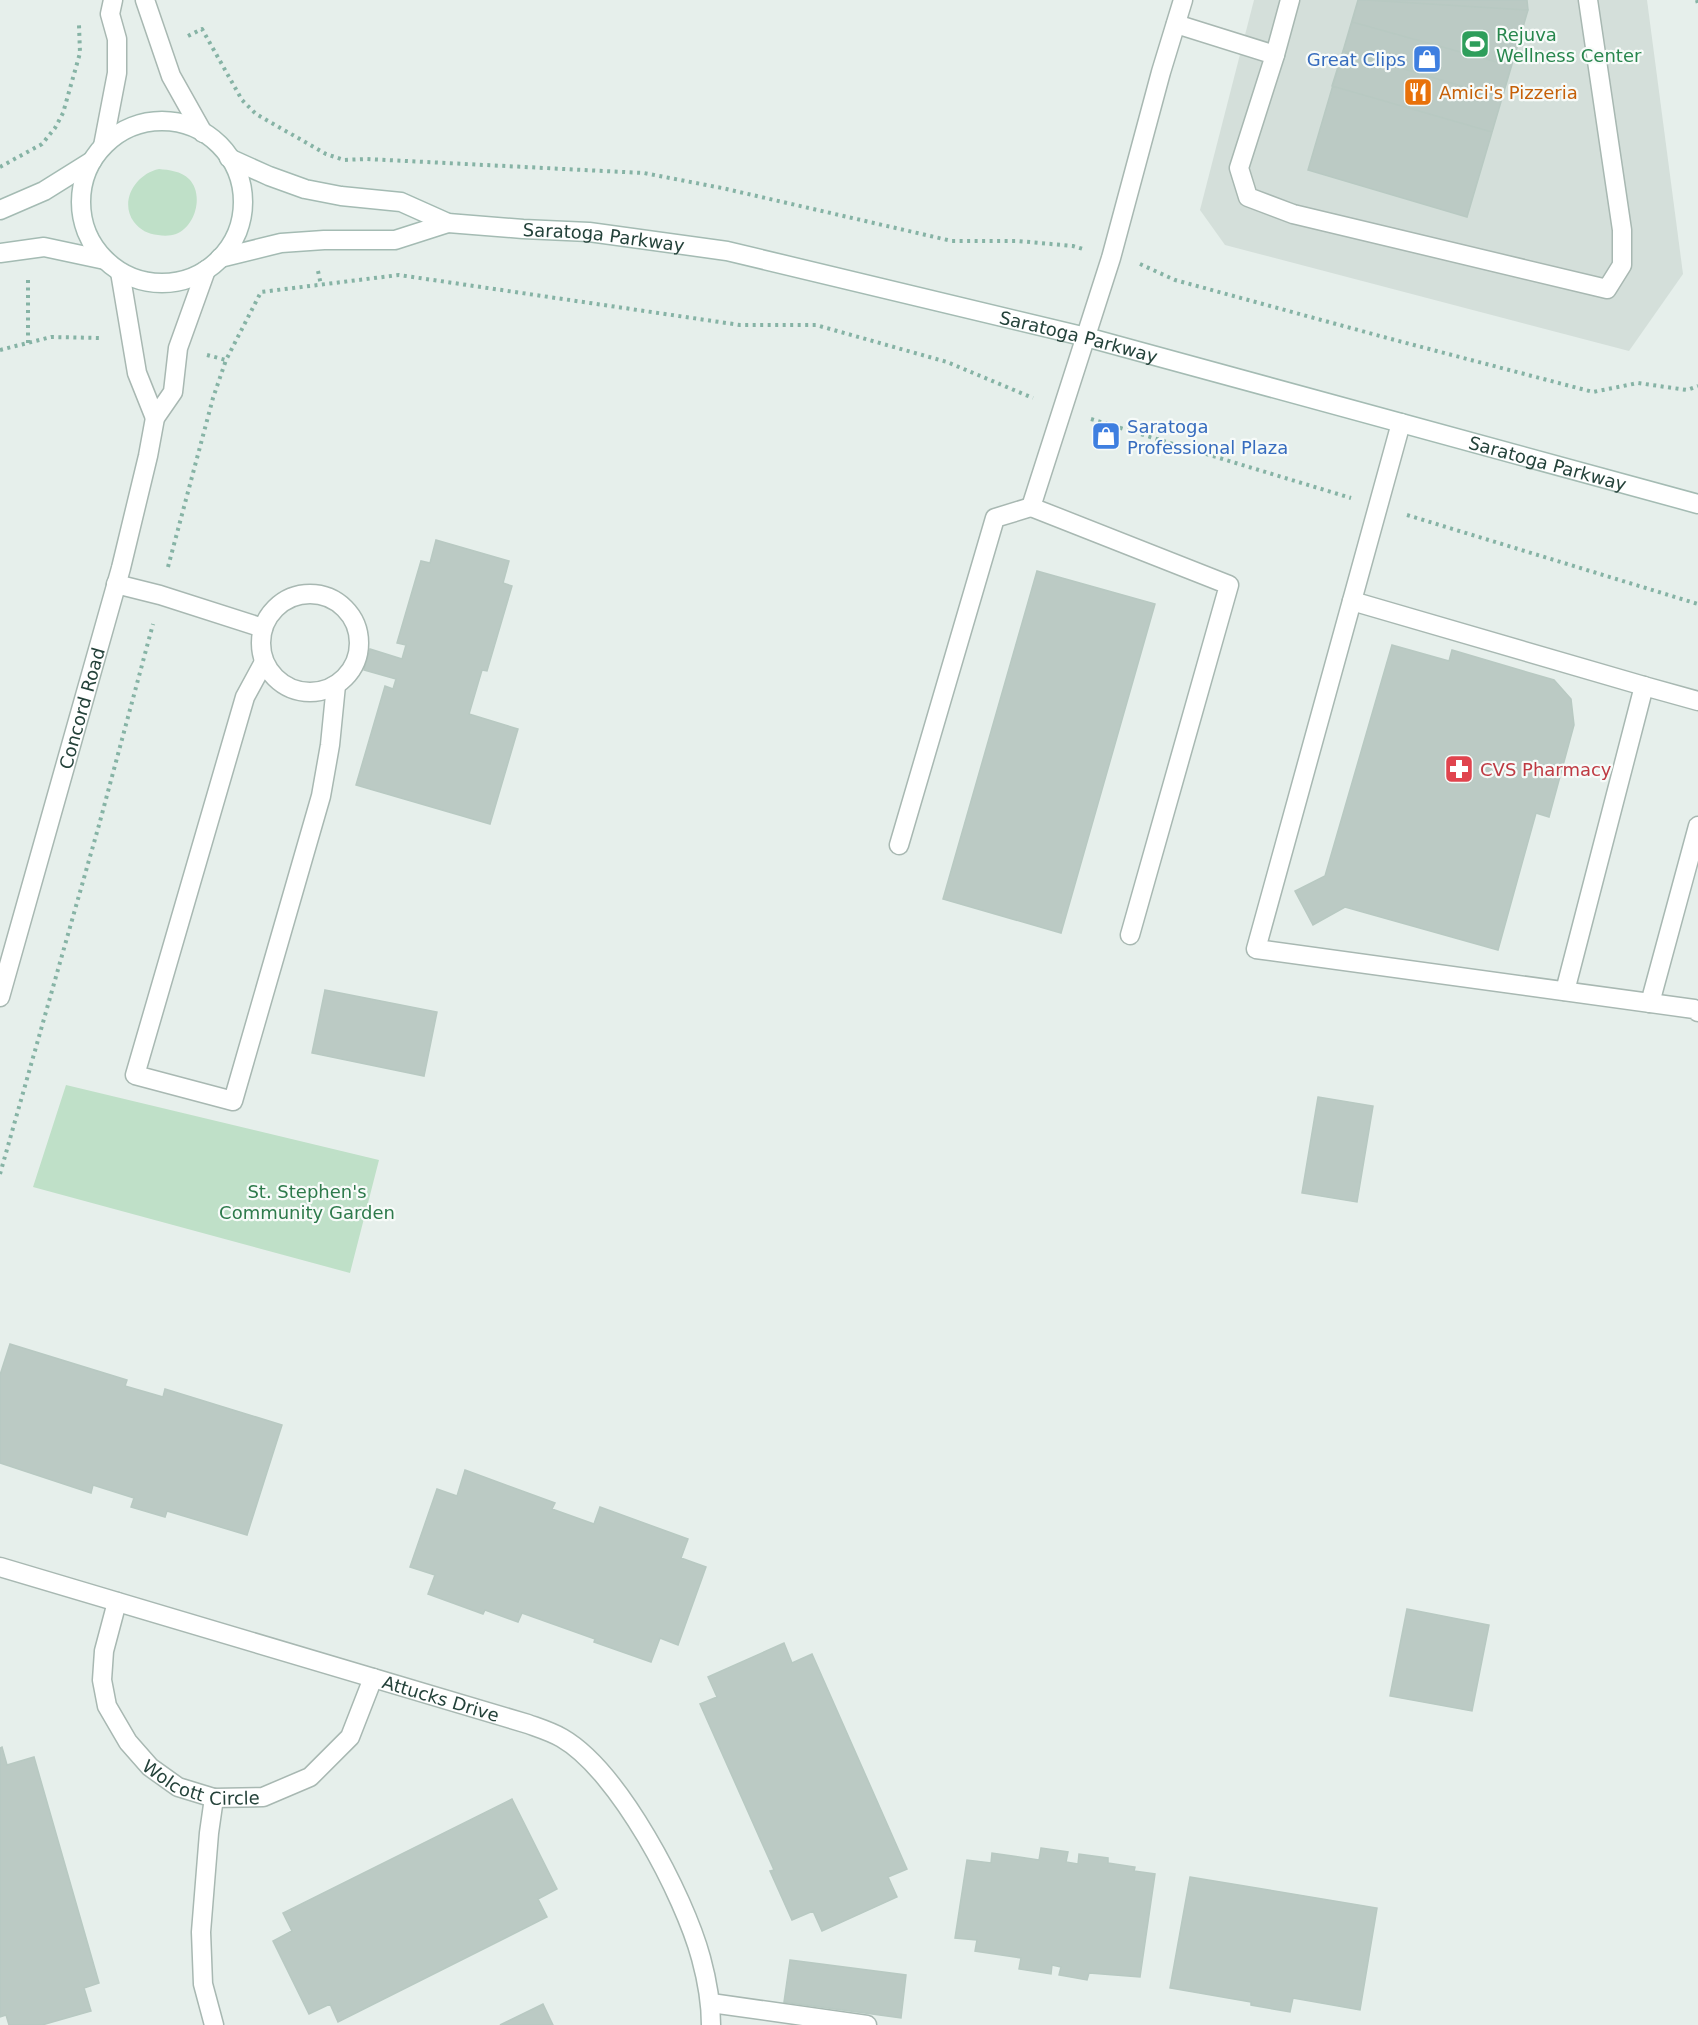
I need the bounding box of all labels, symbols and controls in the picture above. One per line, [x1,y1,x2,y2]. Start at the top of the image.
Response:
place label: Rejuva Wellness Center [1496,24,1642,66]
sports icon: Rejuva Wellness Center [1459,28,1491,60]
shop icon: Great Clips [1411,43,1443,75]
place label: Great Clips [1307,49,1406,70]
restaurant icon: Amici's Pizzeria [1402,76,1434,108]
place label: Amici's Pizzeria [1439,82,1578,103]
street label: Saratoga Parkway [522,219,686,256]
street label: Saratoga Parkway [997,306,1160,367]
place label: Saratoga Professional Plaza [1127,416,1288,458]
shop icon: Saratoga Professional Plaza [1090,420,1122,452]
street label: Saratoga Parkway [1467,431,1629,495]
street label: Concord Road [54,645,109,771]
pharmacy icon: CVS Pharmacy [1443,753,1475,785]
place label: CVS Pharmacy [1480,759,1612,780]
park label: St. Stephen's Community Garden [219,1181,395,1223]
street label: Attucks Drive [380,1671,502,1725]
street label: Wolcott Circle [139,1755,260,1809]

